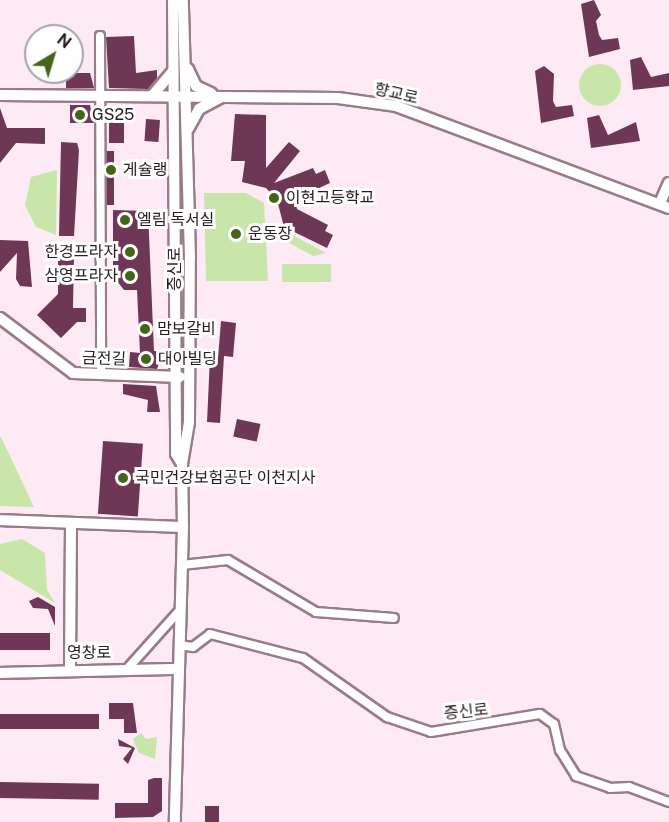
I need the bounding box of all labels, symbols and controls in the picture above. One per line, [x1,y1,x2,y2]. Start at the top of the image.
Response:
north arrow [24,24,84,84]
text: N [53,30,75,52]
street label: 향교로 [372,80,420,108]
place label: GS25 [92,105,134,125]
marker: GS25 [73,108,87,122]
place label: 게슐랭 [123,160,167,180]
marker: 게슐랭 [104,163,118,177]
place label: 이현고등학교 [286,188,374,208]
marker: 이현고등학교 [267,191,281,205]
place label: 엘림 독서실 [137,210,214,230]
marker: 엘림 독서실 [118,213,132,227]
place label: 운동장 [248,224,292,244]
marker: 운동장 [229,227,243,241]
place label: 한경프라자 [44,242,118,262]
marker: 한경프라자 [123,245,137,259]
street label: 증신로 [165,247,185,291]
place label: 삼영프라자 [44,266,118,286]
marker: 삼영프라자 [123,269,137,283]
place label: 맘보갈비 [157,319,216,339]
marker: 맘보갈비 [138,322,152,336]
street label: 금전길 [82,349,126,369]
place label: 대아빌딩 [158,349,217,369]
marker: 대아빌딩 [139,352,153,366]
place label: 국민건강보험공단 이천지사 [135,468,316,488]
marker: 국민건강보험공단 이천지사 [116,471,130,485]
street label: 영창로 [67,643,111,663]
street label: 증신로 [443,700,489,724]

